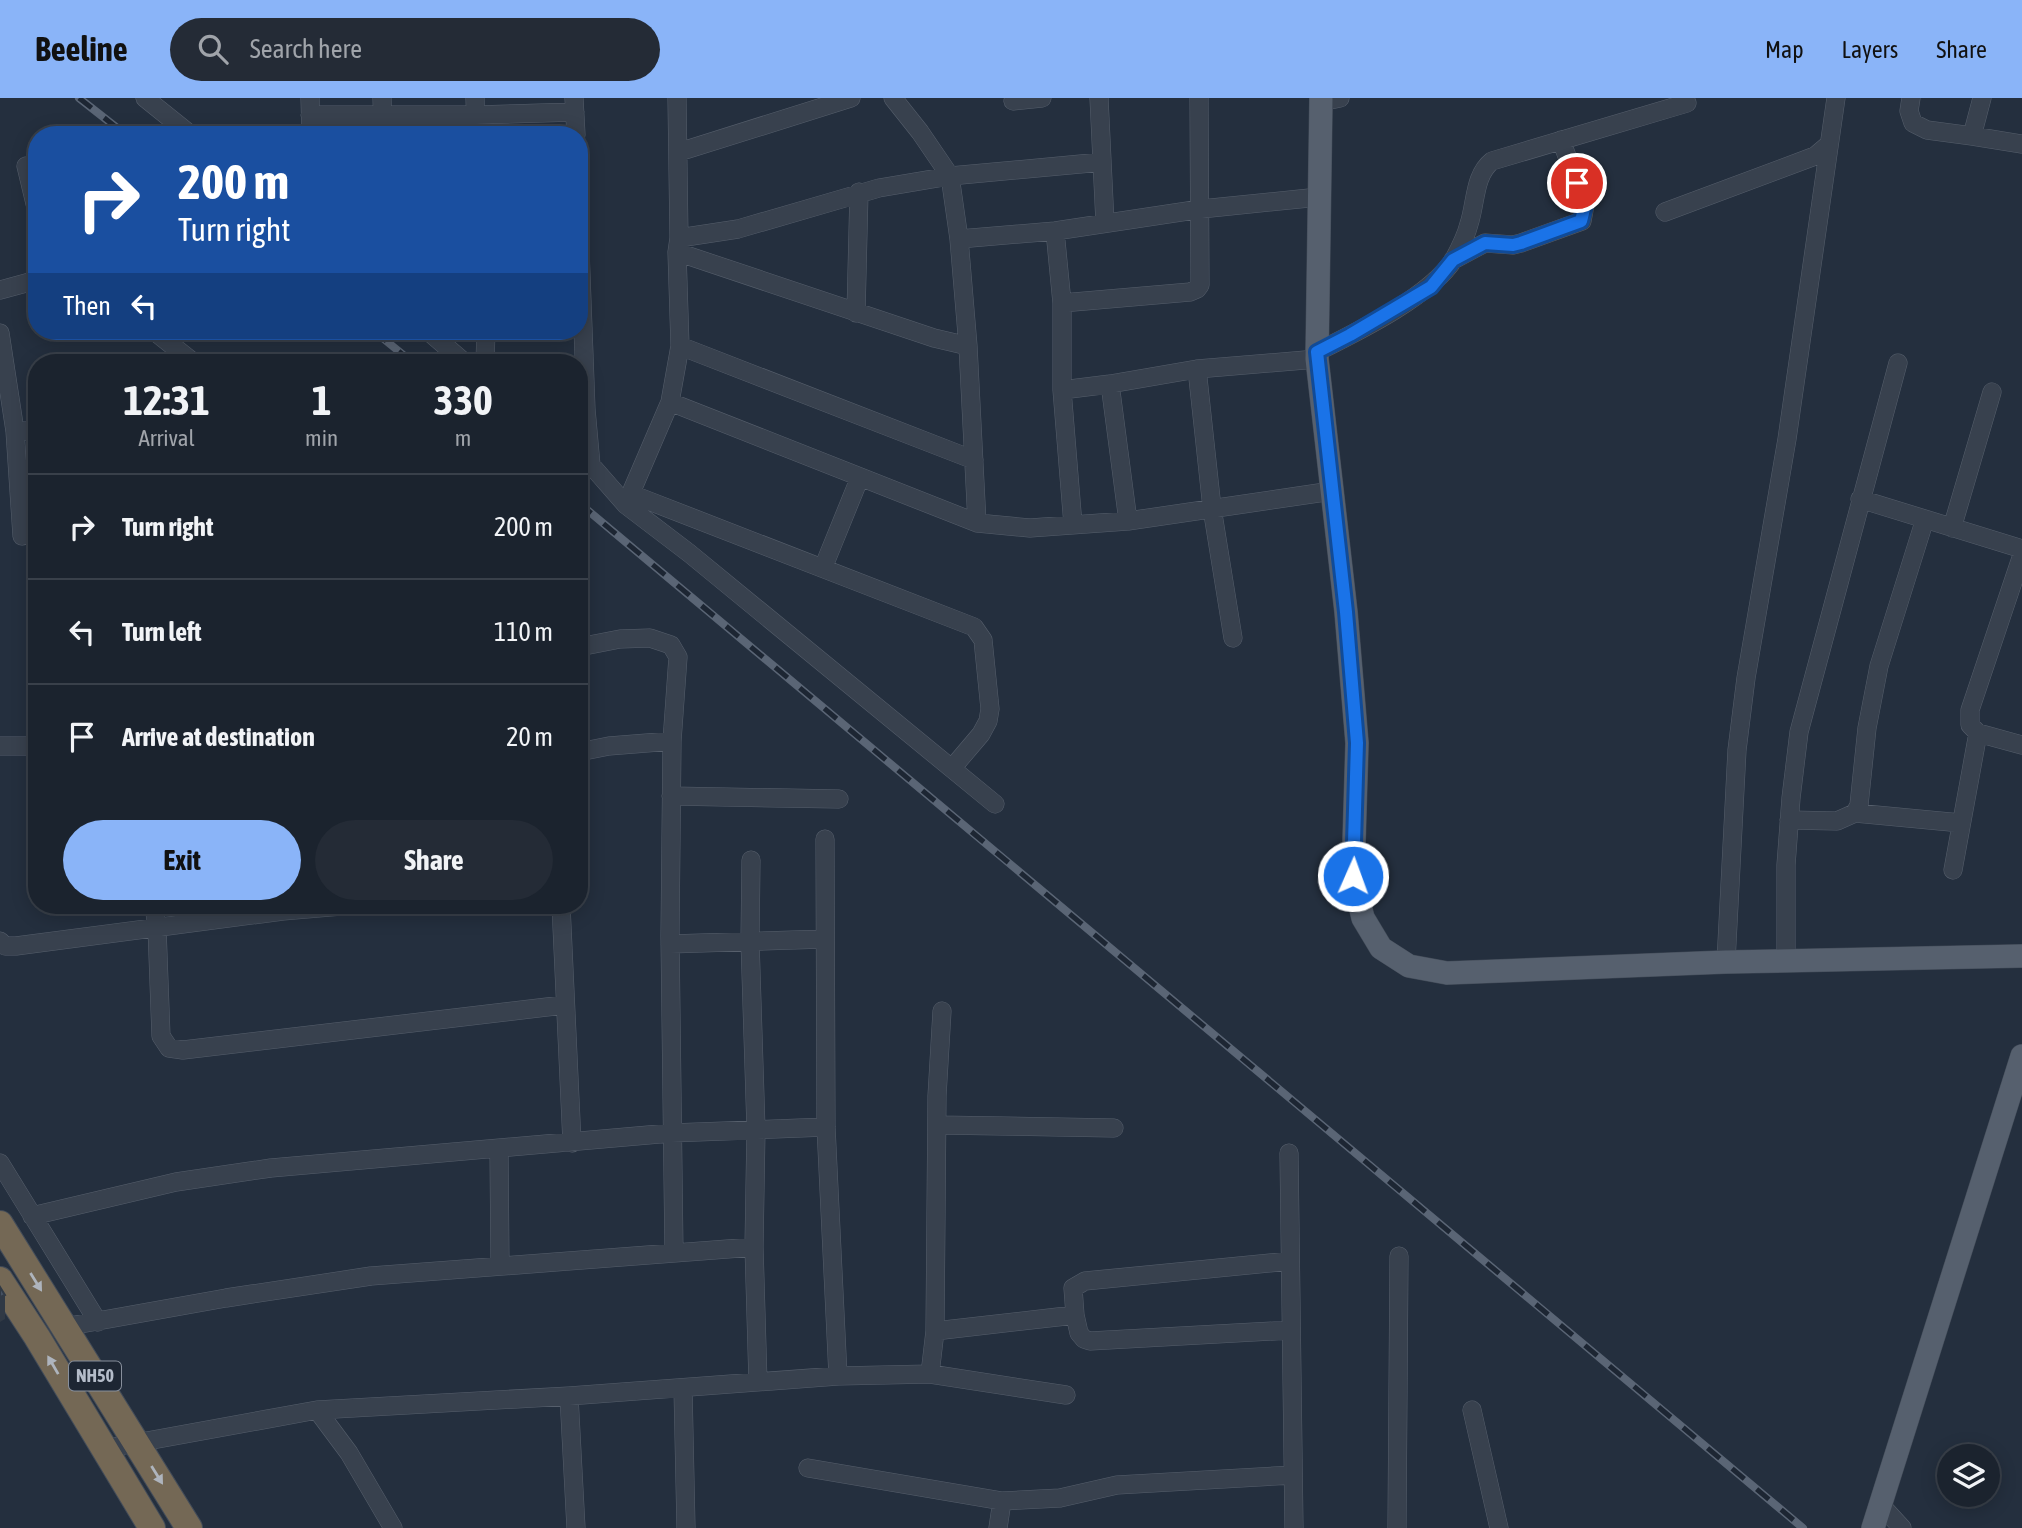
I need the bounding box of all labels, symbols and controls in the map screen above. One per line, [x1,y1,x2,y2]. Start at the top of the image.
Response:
search box [170,18,660,81]
text: Beeline [35,30,128,68]
icon: search [194,30,232,68]
text: Search here [250,34,362,64]
text: Map [1765,36,1804,63]
text: Layers [1842,36,1898,63]
text: Share [1936,36,1987,63]
text: 200 m [178,153,289,209]
pin [1547,153,1607,213]
icon: right [63,154,154,245]
icon: arrive [1558,164,1596,202]
text: Turn right [178,211,291,248]
icon: left [125,287,163,325]
text: Then [63,291,111,321]
text: 12:31 [123,376,210,424]
text: 1 [312,376,331,424]
text: 330 [433,376,493,424]
text: Arrival [138,425,195,451]
text: min [305,425,338,451]
text: m [455,425,471,451]
icon: right [63,508,101,546]
text: Turn right [122,512,213,542]
text: 200 m [494,512,553,542]
icon: left [63,613,101,651]
text: Turn left [122,617,202,647]
text: 110 m [494,617,553,647]
icon: arrive [63,718,101,756]
text: Arrive at destination [122,722,315,752]
text: 20 m [506,722,553,752]
button: Exit [63,820,301,900]
button: Share [315,820,553,900]
position arrow [1316,839,1390,913]
one-way arrow [30,1272,42,1291]
one-way arrow [47,1355,59,1374]
road number: NH50 [69,1362,121,1391]
map controls [1937,1444,2000,1507]
button: layers [1937,1444,2000,1507]
one-way arrow [150,1465,163,1484]

